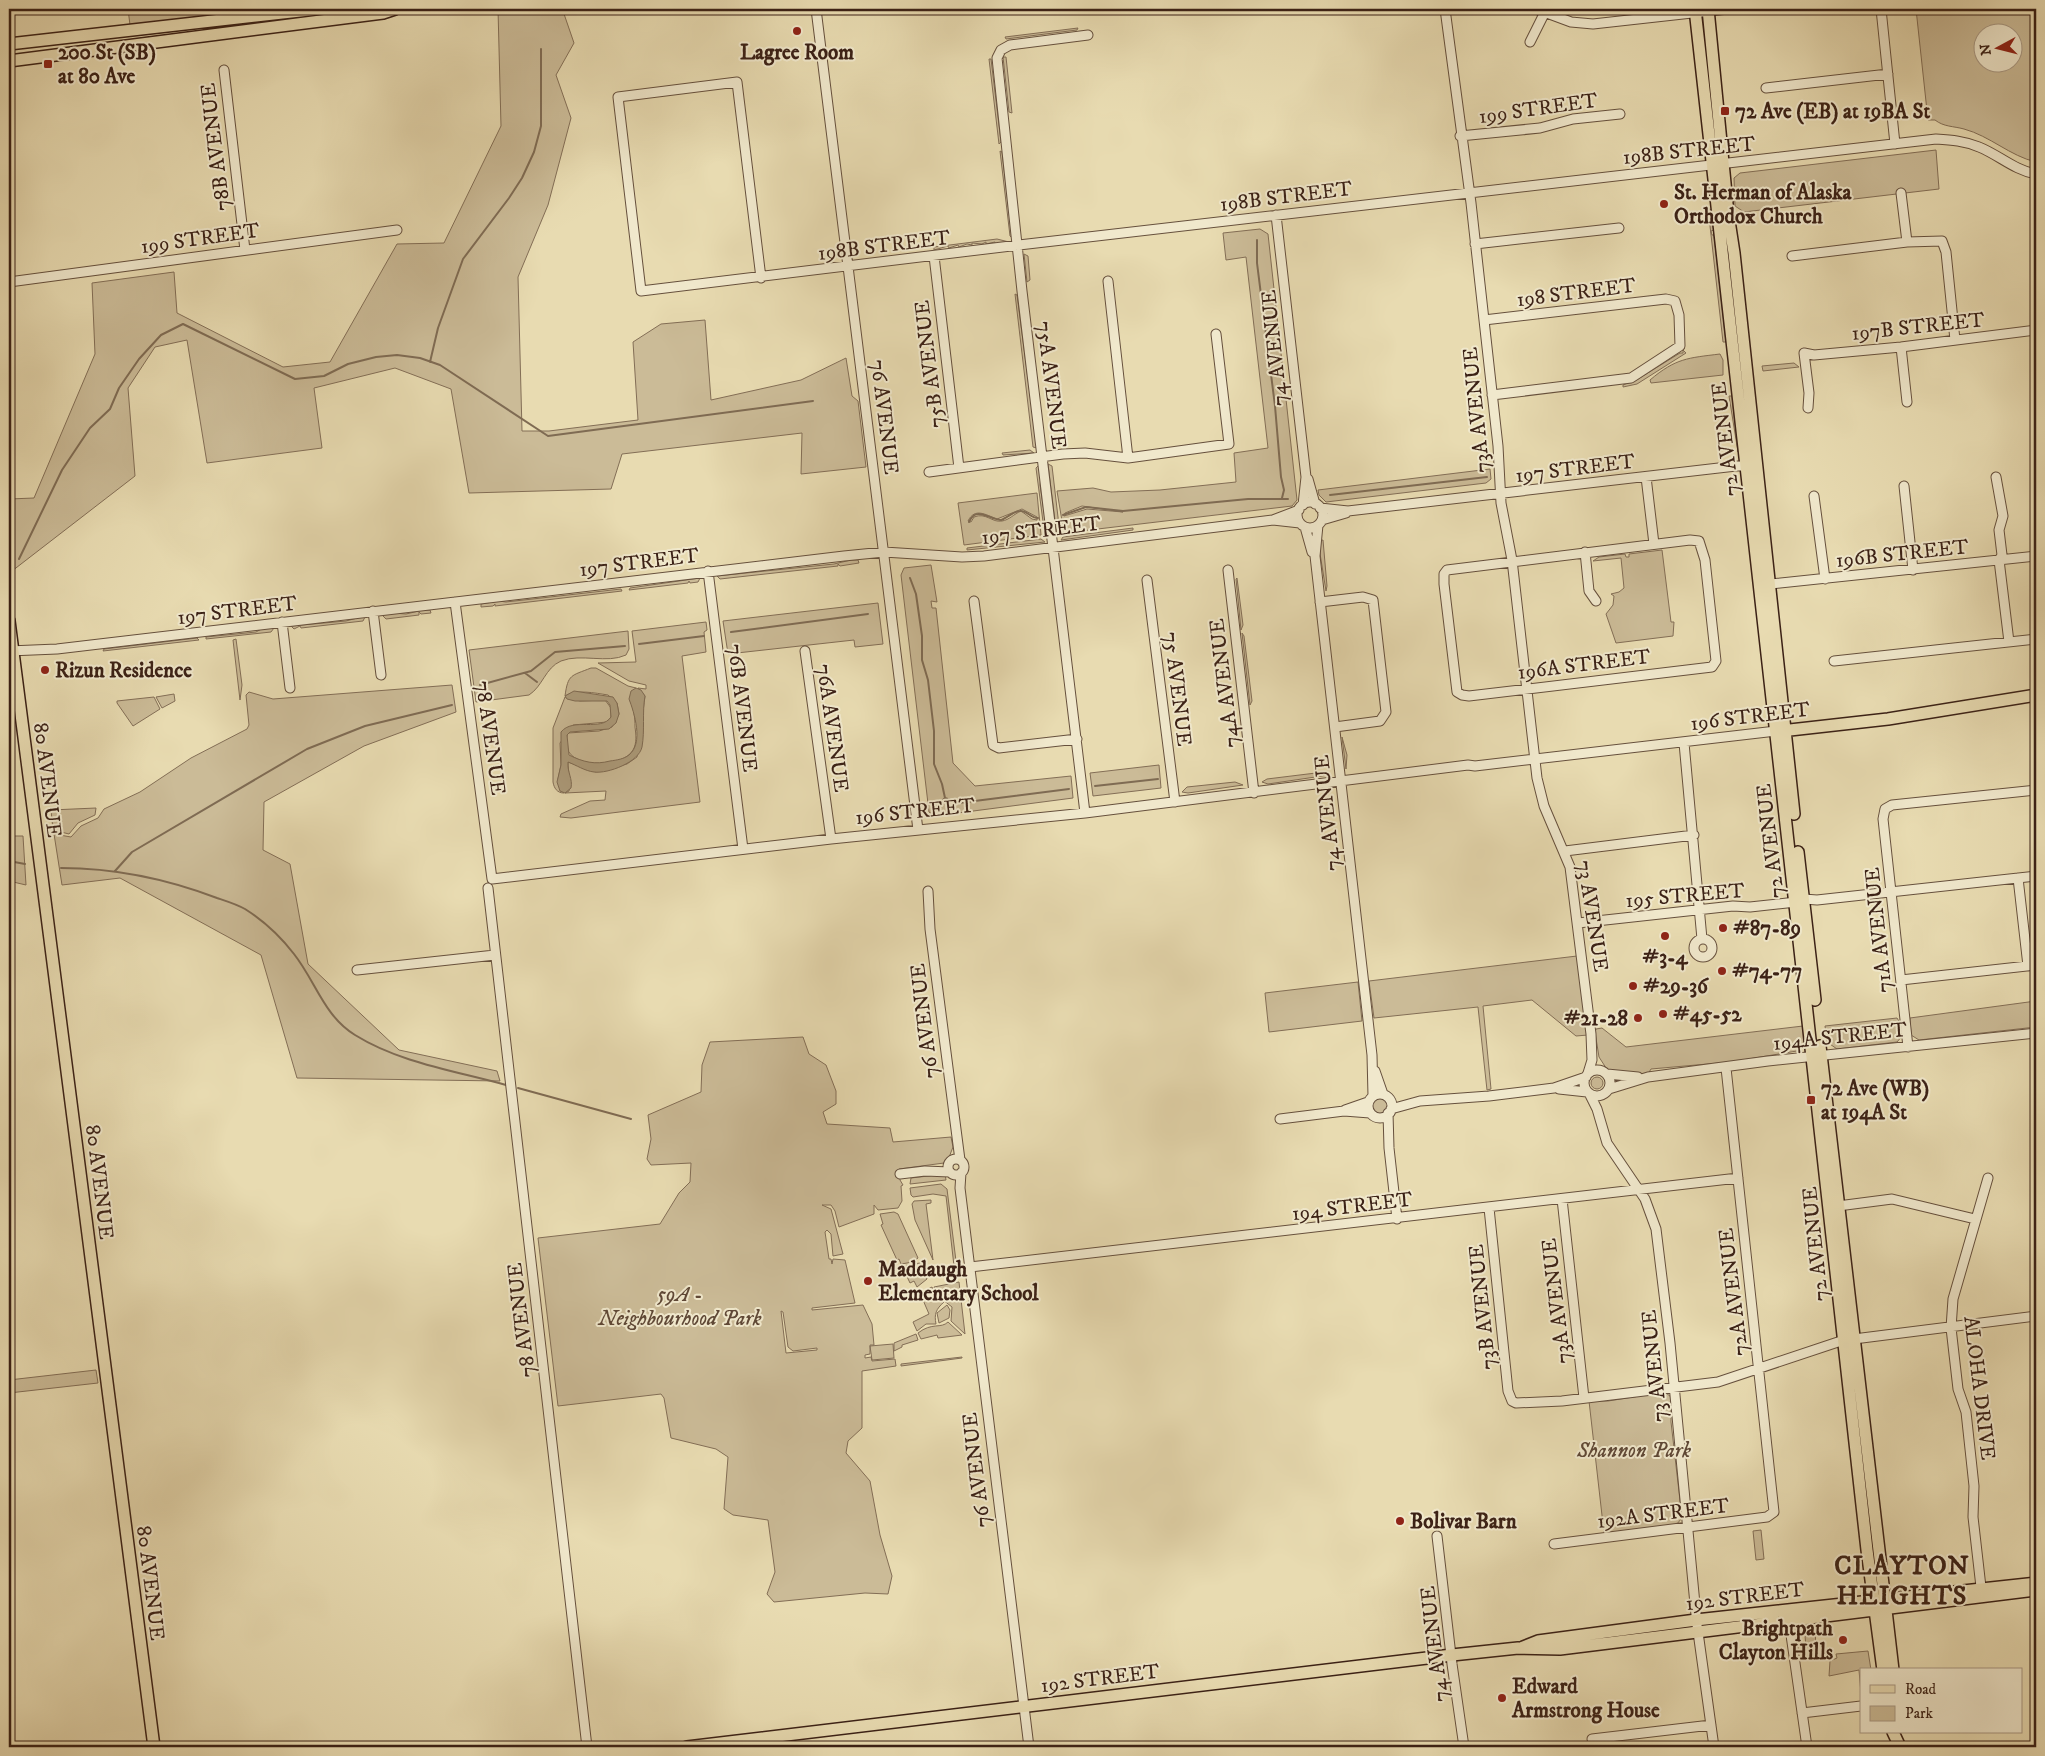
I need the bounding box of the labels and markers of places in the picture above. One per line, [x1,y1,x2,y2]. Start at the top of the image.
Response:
marker: Lagree Room [791,25,803,37]
place label: 200 St (SB) at 80 Ave [58,40,156,90]
place label: Lagree Room [740,40,854,66]
marker: 200 St (SB) at 80 Ave [42,58,54,70]
place label: 72 Ave (EB) at 19BA St [1735,99,1930,125]
marker: 72 Ave (EB) at 19BA St [1719,105,1731,117]
place label: St. Herman of Alaska Orthodox Church [1674,180,1853,230]
marker: St. Herman of Alaska Orthodox Church [1658,198,1670,210]
place label: Rizun Residence [55,658,192,684]
marker: Rizun Residence [39,664,51,676]
place label: #87-89 [1733,916,1801,942]
marker: #87-89 [1717,922,1729,934]
marker: #3-4 [1659,930,1671,942]
place label: #3-4 [1642,945,1689,971]
place label: #74-77 [1732,959,1802,985]
marker: #74-77 [1716,965,1728,977]
place label: #29-36 [1643,974,1709,1000]
marker: #29-36 [1627,980,1639,992]
place label: #45-52 [1673,1002,1742,1028]
place label: #21-28 [1564,1006,1628,1032]
marker: #45-52 [1657,1008,1669,1020]
marker: #21-28 [1632,1012,1644,1024]
place label: 72 Ave (WB) at 194A St [1821,1076,1929,1126]
marker: 72 Ave (WB) at 194A St [1805,1094,1817,1106]
place label: Maddaugh Elementary School [878,1257,1039,1307]
marker: Maddaugh Elementary School [862,1275,874,1287]
place label: Bolivar Barn [1410,1509,1518,1535]
marker: Bolivar Barn [1394,1515,1406,1527]
place label: Brightpath Clayton Hills [1719,1616,1834,1666]
marker: Brightpath Clayton Hills [1837,1634,1849,1646]
place label: Edward Armstrong House [1511,1674,1660,1724]
marker: Edward Armstrong House [1496,1692,1508,1704]

